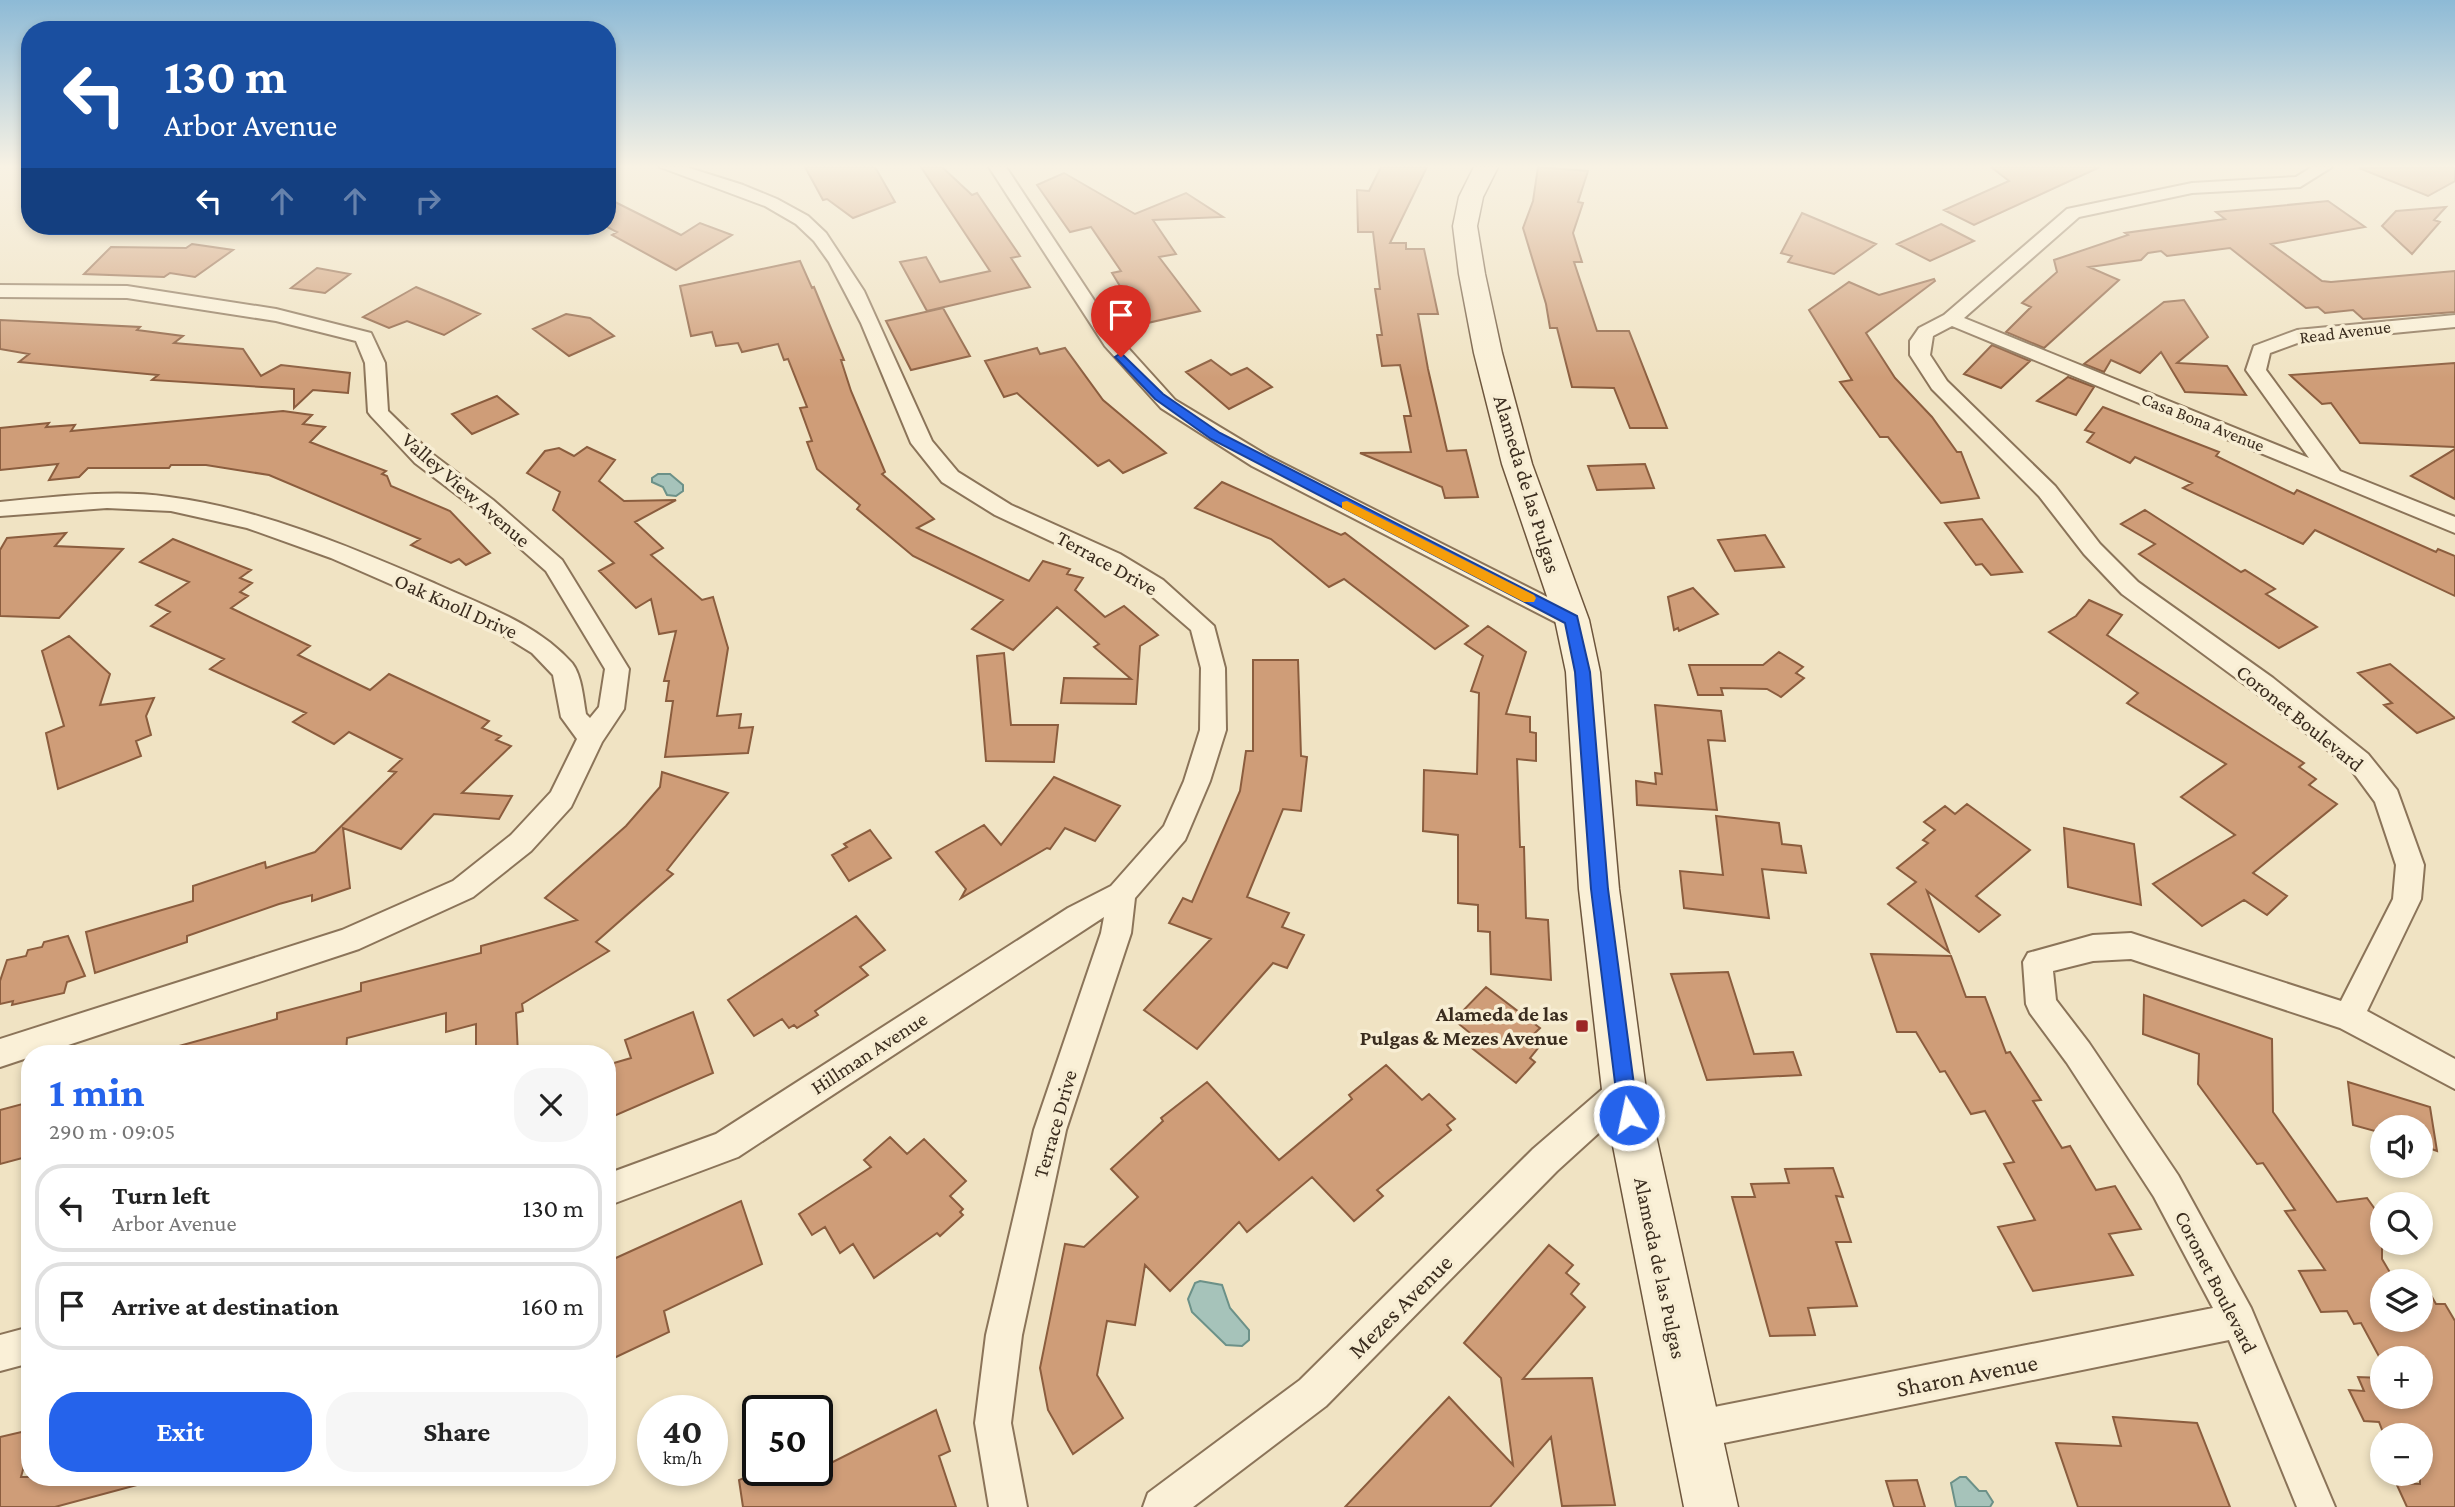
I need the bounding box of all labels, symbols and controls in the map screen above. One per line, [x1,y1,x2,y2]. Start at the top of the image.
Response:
icon: left [49,49,140,140]
text: 130 m [164,49,287,104]
text: Arbor Avenue [164,107,337,143]
icon: left [190,182,228,220]
icon: ahead [263,182,301,220]
icon: ahead [336,182,374,220]
icon: right [409,182,447,220]
pin [1091,285,1151,357]
icon: arrive [1102,296,1140,334]
street label: Read Avenue [2298,316,2392,348]
street label: Casa Bona Avenue [2139,388,2267,456]
street label: Alameda de las Pulgas [1489,392,1565,576]
street label: Valley View Avenue [397,428,535,552]
street label: Terrace Drive [1052,525,1162,601]
street label: Oak Knoll Drive [391,568,521,644]
street label: Coronet Boulevard [2232,659,2368,777]
place label: Alameda de las Pulgas & Mezes Avenue [1360,1002,1568,1050]
street label: Hillman Avenue [806,1006,932,1100]
marker: Alameda de las Pulgas & Mezes Avenue [1574,1018,1590,1034]
street label: Terrace Drive [1028,1067,1082,1181]
text: 1 min [49,1068,145,1115]
button: close [514,1068,588,1142]
position arrow [1592,1078,1666,1152]
map controls [2370,1115,2433,1486]
button: sound [2370,1115,2433,1178]
text: 290 m · 09:05 [49,1118,175,1144]
street label: Alameda de las Pulgas [1629,1175,1691,1361]
text: Turn left [112,1181,210,1210]
icon: left [53,1189,91,1227]
button: search [2370,1192,2433,1255]
text: 130 m [523,1194,584,1223]
street label: Coronet Boulevard [2170,1207,2262,1357]
text: Arbor Avenue [112,1210,237,1236]
street label: Mezes Avenue [1342,1248,1458,1364]
button: layers [2370,1269,2433,1332]
icon: arrive [53,1287,91,1325]
text: Arrive at destination [112,1292,339,1321]
text: 160 m [522,1292,584,1321]
button: + [2370,1346,2433,1409]
street label: Sharon Avenue [1894,1348,2040,1402]
button: Exit [49,1392,312,1472]
button: Share [326,1392,588,1472]
speed limit sign: 50 [742,1395,833,1486]
text: 40 [662,1412,703,1451]
button: − [2370,1423,2433,1486]
text: km/h [663,1448,702,1468]

